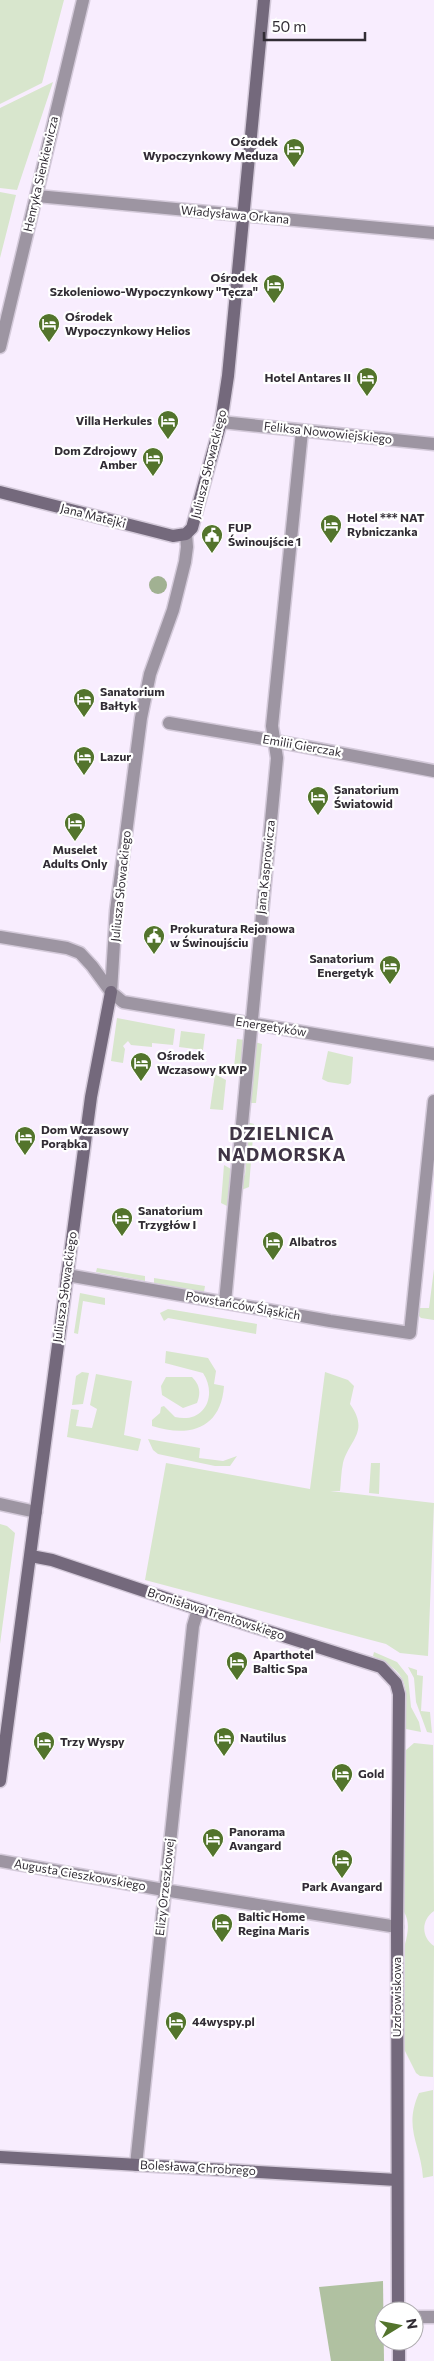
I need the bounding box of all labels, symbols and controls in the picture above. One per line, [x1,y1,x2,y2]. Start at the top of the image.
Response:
scale bar [264,10,365,42]
text: 50 m [272,17,306,35]
street label: Henryka Sienkiewicza [20,115,60,233]
place label: Ośrodek Wypoczynkowy Meduza [143,134,278,162]
hotel icon: Ośrodek Wypoczynkowy Meduza [282,137,306,168]
street label: Władysława Orkana [180,202,290,226]
place label: Ośrodek Szkoleniowo-Wypoczynkowy "Tęcza" [50,270,258,298]
hotel icon: Ośrodek Szkoleniowo-Wypoczynkowy "Tęcza" [262,273,286,304]
place label: Ośrodek Wypoczynkowy Helios [65,309,191,337]
hotel icon: Ośrodek Wypoczynkowy Helios [37,312,61,343]
hotel icon: Hotel Antares II [355,366,379,397]
place label: Hotel Antares II [264,370,351,384]
street label: Juliusza Słowackiego [188,408,229,520]
hotel icon: Villa Herkules [156,409,180,440]
place label: Villa Herkules [76,413,152,427]
street label: Feliksa Nowowiejskiego [263,418,393,446]
place label: Dom Zdrojowy Amber [54,443,137,471]
hotel icon: Dom Zdrojowy Amber [141,446,165,477]
street label: Jana Matejki [59,500,127,531]
place label: Hotel *** NAT Rybniczanka [347,510,425,538]
hotel icon: Hotel *** NAT Rybniczanka [319,513,343,544]
place label: FUP Świnoujście 1 [228,520,301,548]
public building icon: FUP Świnoujście 1 [200,523,224,554]
place label: Sanatorium Bałtyk [100,684,165,712]
hotel icon: Sanatorium Bałtyk [72,687,96,718]
street label: Emilii Gierczak [262,731,343,759]
hotel icon: Lazur [72,745,96,776]
place label: Lazur [100,749,131,763]
place label: Sanatorium Światowid [334,782,399,810]
hotel icon: Sanatorium Światowid [306,785,330,816]
hotel icon: Muselet Adults Only [63,811,87,842]
street label: Jana Kasprowicza [253,819,278,915]
street label: Juliusza Słowackiego [107,830,134,942]
place label: Muselet Adults Only [43,842,108,870]
place label: Prokuratura Rejonowa w Świnoujściu [170,921,295,949]
public building icon: Prokuratura Rejonowa w Świnoujściu [142,924,166,955]
place label: Sanatorium Energetyk [309,951,374,979]
hotel icon: Sanatorium Energetyk [378,954,402,985]
street label: Energetyków [235,1013,308,1039]
place label: Ośrodek Wczasowy KWP [157,1048,247,1076]
hotel icon: Ośrodek Wczasowy KWP [129,1051,153,1082]
place label: Dom Wczasowy Porąbka [41,1122,129,1150]
district label: DZIELNICA NADMORSKA [218,1122,346,1165]
hotel icon: Dom Wczasowy Porąbka [13,1125,37,1156]
place label: Sanatorium Trzygłów I [138,1203,203,1231]
hotel icon: Sanatorium Trzygłów I [110,1206,134,1237]
hotel icon: Albatros [261,1230,285,1261]
street label: Juliusza Słowackiego [49,1231,80,1343]
place label: Albatros [289,1234,337,1248]
street label: Powstańców Śląskich [185,1288,302,1322]
street label: Bronisława Trentowskiego [146,1584,287,1642]
place label: Aparthotel Baltic Spa [253,1647,314,1675]
hotel icon: Aparthotel Baltic Spa [225,1650,249,1681]
hotel icon: Nautilus [212,1726,236,1757]
hotel icon: Trzy Wyspy [32,1730,56,1761]
place label: Nautilus [240,1730,287,1744]
place label: Trzy Wyspy [60,1734,125,1748]
hotel icon: Gold [330,1762,354,1793]
place label: Gold [358,1766,384,1780]
place label: Panorama Avangard [229,1824,285,1852]
hotel icon: Panorama Avangard [201,1827,225,1858]
street label: Elizy Orzeszkowej [152,1837,176,1936]
hotel icon: Park Avangard [330,1848,354,1879]
street label: Augusta Cieszkowskiego [13,1856,147,1893]
place label: Park Avangard [302,1879,382,1893]
place label: Baltic Home Regina Maris [238,1909,310,1937]
hotel icon: Baltic Home Regina Maris [210,1912,234,1943]
street label: Uzdrowiskowa [389,1957,403,2037]
hotel icon: 44wyspy.pl [164,2010,188,2041]
place label: 44wyspy.pl [192,2014,255,2028]
street label: Bolesława Chrobrego [140,2157,256,2177]
north arrow [374,2301,424,2351]
text: N [403,2317,422,2330]

